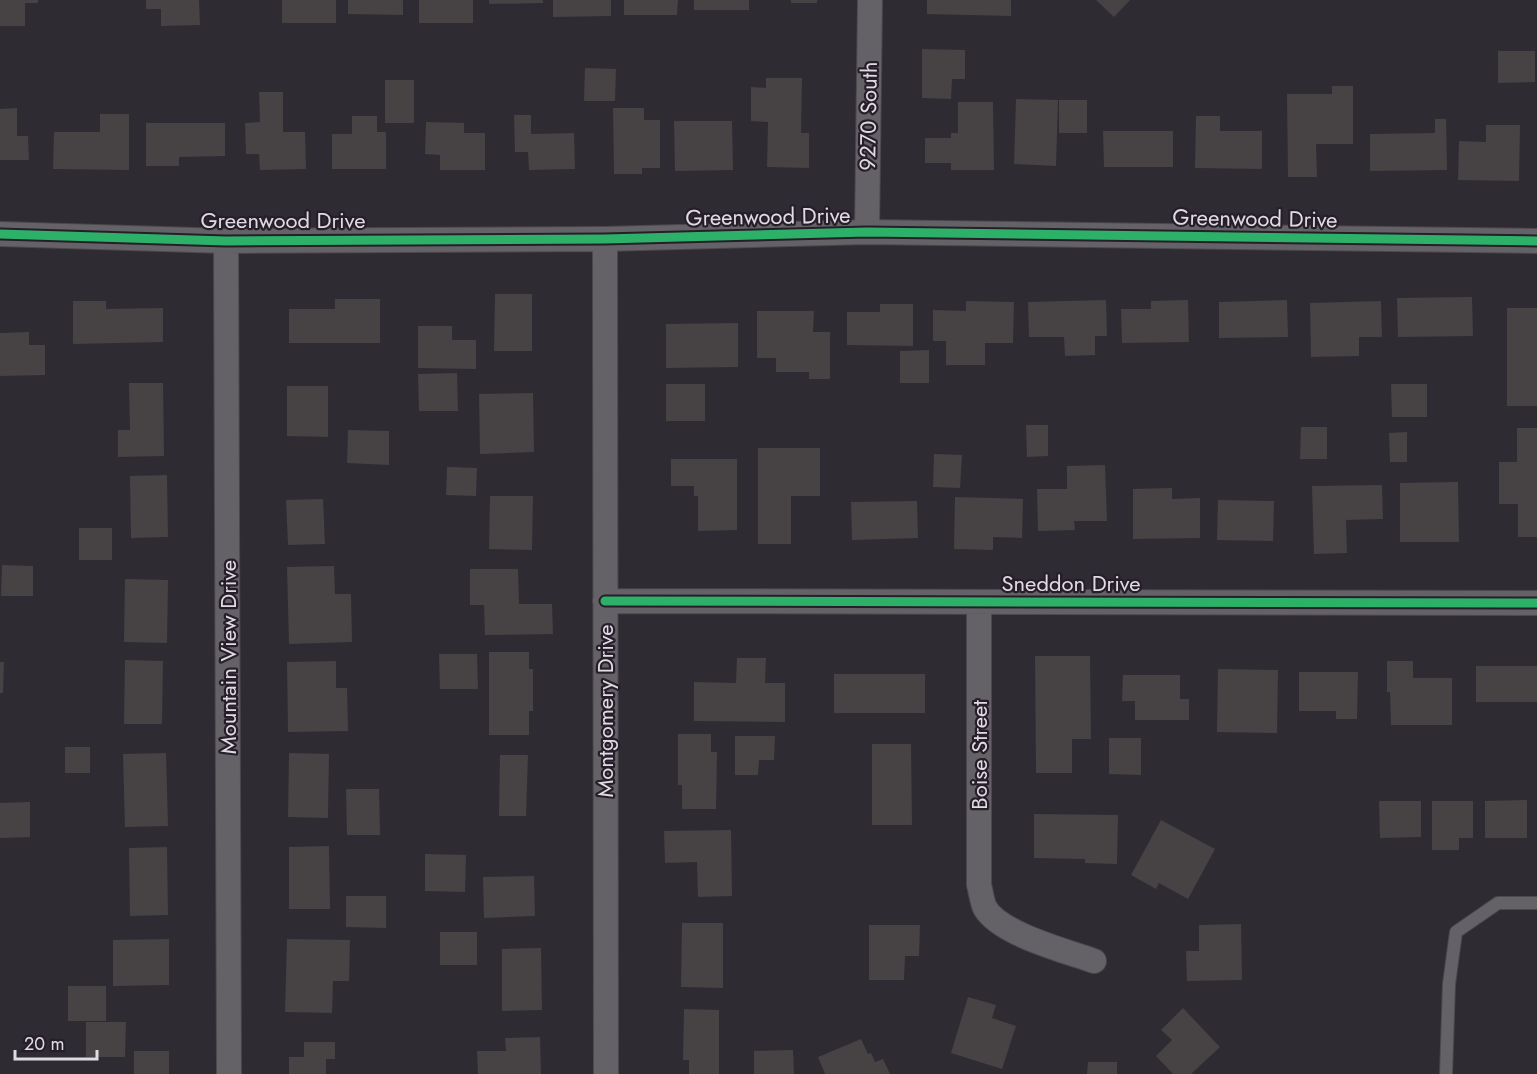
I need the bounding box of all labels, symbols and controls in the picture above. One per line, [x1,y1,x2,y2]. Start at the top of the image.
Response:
street label: 9270 South [851,61,885,171]
street label: Greenwood Drive [685,199,851,233]
street label: Greenwood Drive [1172,201,1338,235]
street label: Greenwood Drive [200,204,366,236]
street label: Mountain View Drive [212,560,244,754]
street label: Sneddon Drive [1001,567,1141,599]
street label: Montgomery Drive [589,624,621,798]
street label: Boise Street [963,700,995,810]
scale bar [15,1023,98,1061]
text: 20 m [24,1031,64,1057]

